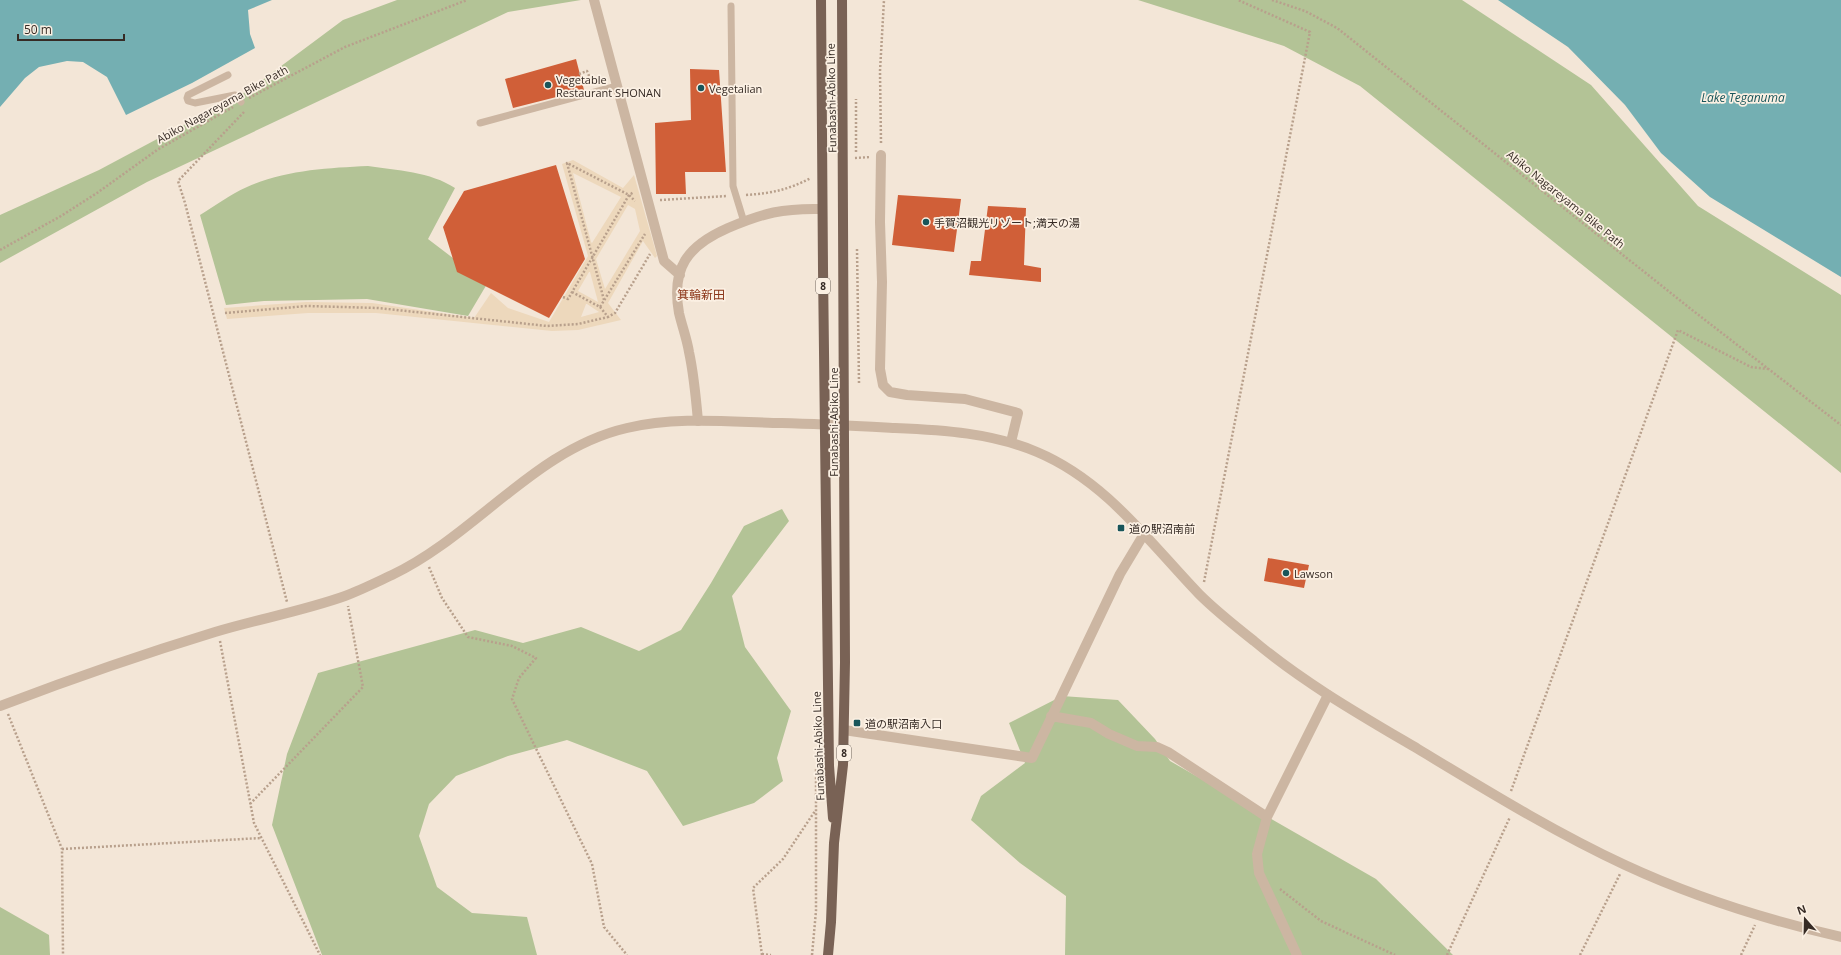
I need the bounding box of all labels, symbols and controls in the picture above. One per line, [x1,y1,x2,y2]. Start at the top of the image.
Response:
scale bar [18,16,124,42]
text: 50 m [24,21,52,38]
street label: Funabashi-Abiko Line [823,43,839,153]
street label: Abiko Nagareyama Bike Path [154,62,290,146]
place label: Vegetable Restaurant SHONAN [556,72,661,100]
marker: Vegetable Restaurant SHONAN [543,80,553,90]
place label: Vegetalian [709,81,762,96]
marker: Vegetalian [696,83,706,93]
water label: Lake Teganuma [1701,89,1785,106]
street label: Abiko Nagareyama Bike Path [1504,147,1628,251]
place label: 手賀沼観光リゾート;満天の湯 [934,215,1080,230]
marker: 手賀沼観光リゾート;満天の湯 [921,217,931,227]
road number: 8 [816,278,830,294]
district label: 箕輪新田 [677,286,725,303]
street label: Funabashi-Abiko Line [826,367,841,477]
place label: 道の駅沼南前 [1129,521,1195,536]
marker: 道の駅沼南前 [1116,523,1126,533]
place label: Lawson [1294,566,1333,581]
marker: Lawson [1281,568,1291,578]
street label: Funabashi-Abiko Line [809,691,827,801]
place label: 道の駅沼南入口 [865,716,942,731]
marker: 道の駅沼南入口 [852,718,862,728]
road number: 8 [837,745,851,761]
north arrow [1785,899,1825,939]
text: N [1795,901,1808,918]

